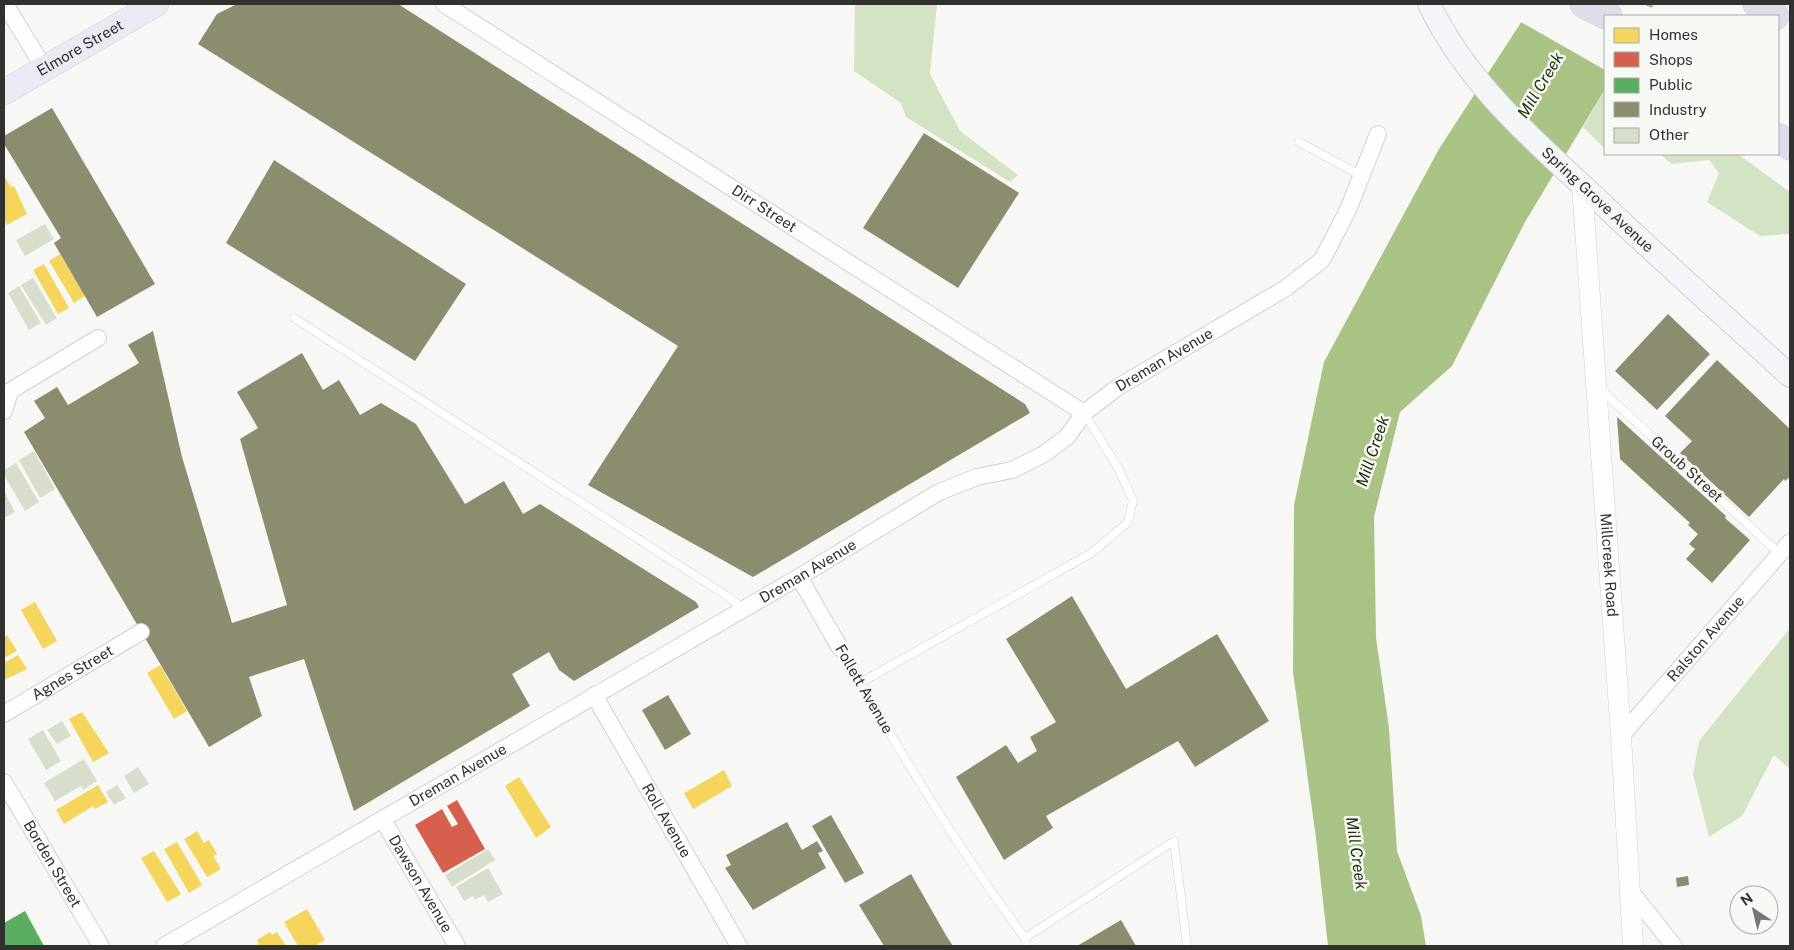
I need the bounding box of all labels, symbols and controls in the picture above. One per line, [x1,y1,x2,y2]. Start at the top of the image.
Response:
legend [1604,15,1779,155]
street label: Elmore Street [34,16,126,79]
text: Homes [1649,26,1698,43]
water label: Mill Creek [1513,49,1568,122]
text: Shops [1649,51,1693,68]
text: Public [1649,76,1693,93]
text: Industry [1649,101,1707,118]
text: Other [1649,126,1689,143]
street label: Spring Grove Avenue [1538,143,1657,255]
street label: Dirr Street [729,181,800,235]
street label: Dreman Avenue [1112,324,1216,395]
water label: Mill Creek [1352,413,1393,489]
street label: Groub Street [1648,432,1727,505]
street label: Millcreek Road [1597,513,1622,618]
street label: Dreman Avenue [756,535,859,606]
street label: Ralston Avenue [1663,592,1747,685]
street label: Follett Avenue [832,641,897,736]
street label: Agnes Street [29,642,116,703]
street label: Dreman Avenue [406,740,509,810]
street label: Roll Avenue [639,780,695,860]
water label: Mill Creek [1342,815,1371,891]
street label: Borden Street [21,817,85,910]
street label: Dawson Avenue [386,832,456,935]
north arrow [1729,885,1779,935]
text: N [1737,890,1756,909]

